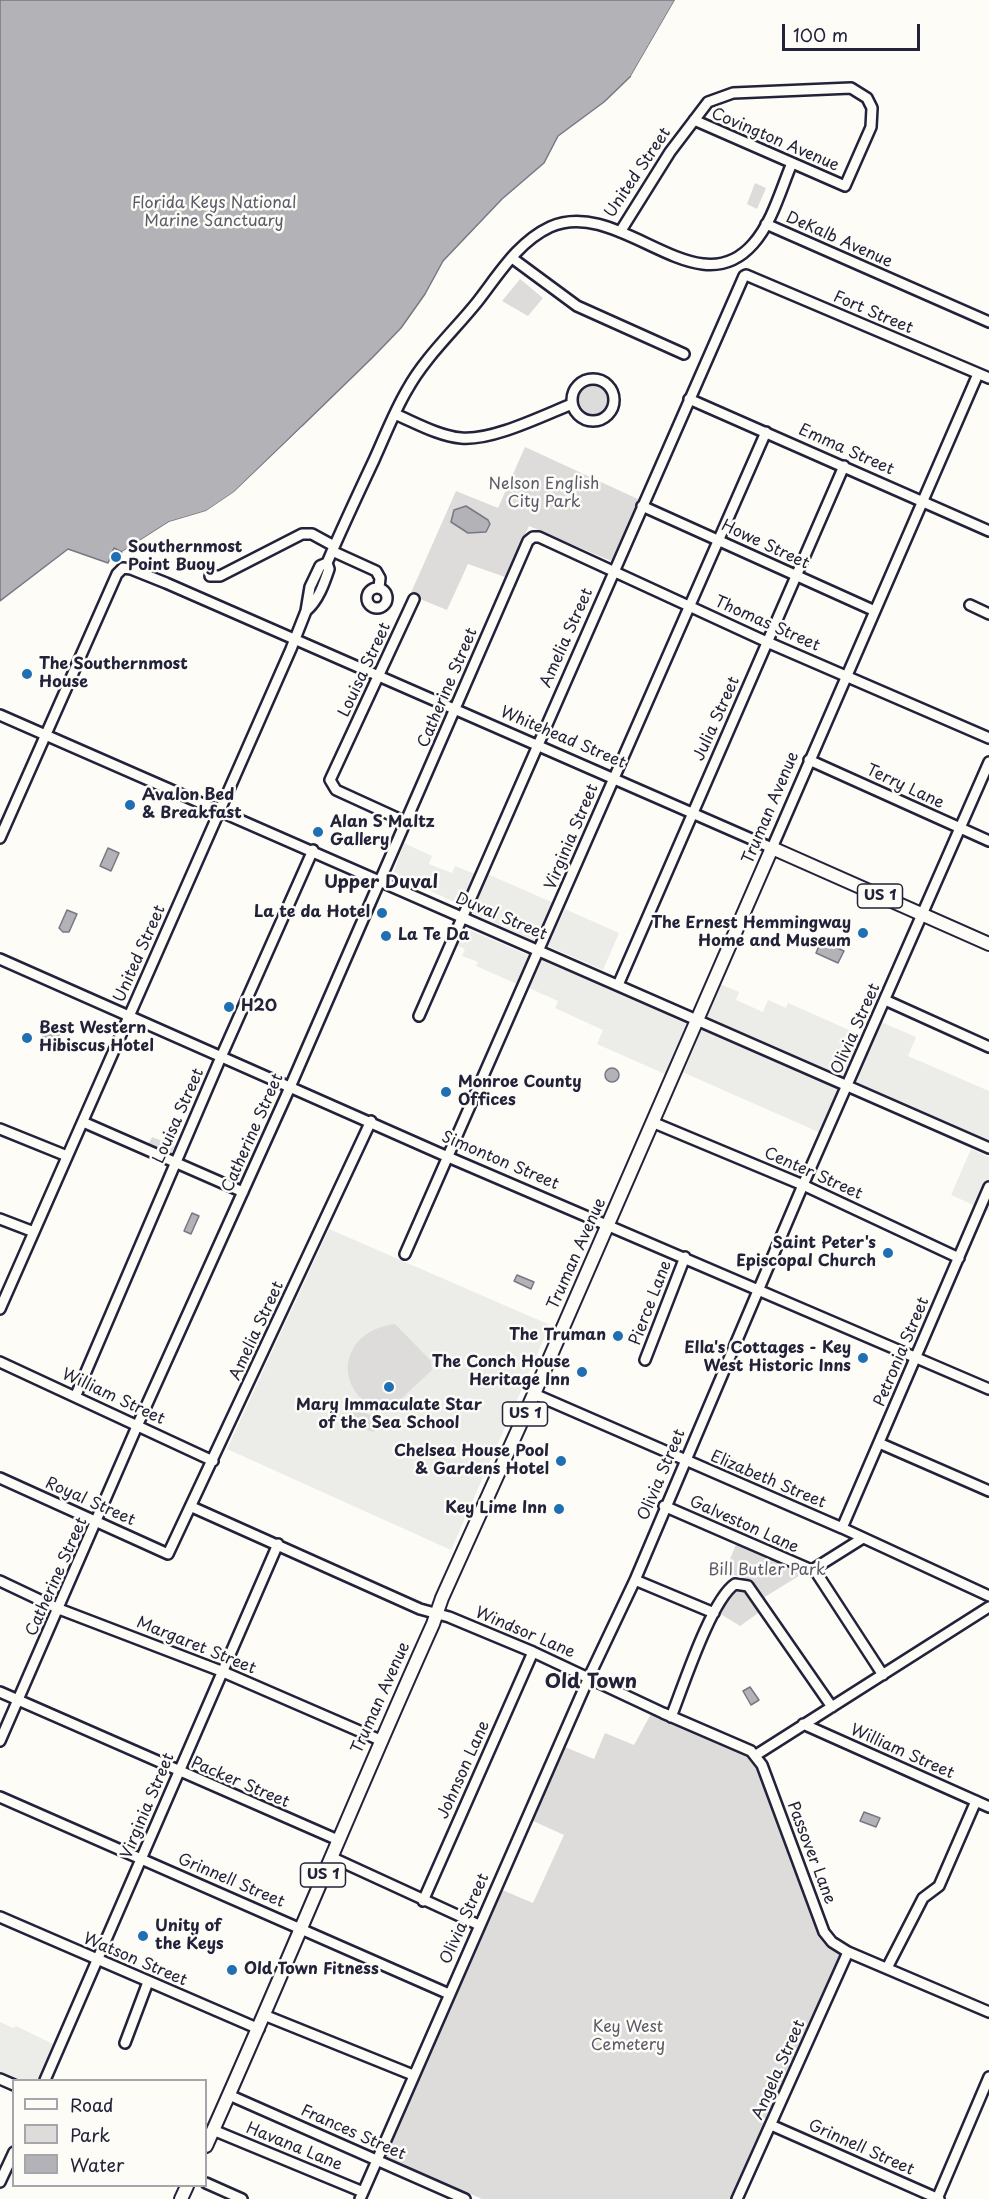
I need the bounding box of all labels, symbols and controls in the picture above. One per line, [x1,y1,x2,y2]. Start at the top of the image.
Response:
scale bar [785,12,923,50]
text: 100 m [793,21,848,48]
street label: Covington Avenue [708,104,842,176]
street label: United Street [601,124,675,222]
park label: Florida Keys National Marine Sanctuary [132,194,296,232]
street label: DeKalb Avenue [783,208,895,272]
street label: Fort Street [830,288,916,338]
street label: Emma Street [795,420,897,480]
park label: Nelson English City Park [489,475,599,513]
street label: Howe Street [718,516,812,574]
place label: Southernmost Point Buoy [128,538,242,576]
marker: Southernmost Point Buoy [109,550,123,564]
street label: Amelia Street [536,585,598,691]
street label: Thomas Street [711,592,823,656]
street label: Louisa Street [335,620,395,720]
street label: Catherine Street [414,625,482,751]
place label: The Southernmost House [39,655,188,693]
marker: The Southernmost House [20,667,34,681]
street label: Julia Street [690,674,744,764]
street label: Whitehead Street [498,703,628,773]
street label: Truman Avenue [739,749,803,867]
street label: Terry Lane [863,761,947,813]
street label: Virginia Street [541,781,603,893]
place label: Avalon Bed & Breakfast [142,786,242,824]
marker: Avalon Bed & Breakfast [123,798,137,812]
place label: Alan S Maltz Gallery [330,813,435,851]
marker: Alan S Maltz Gallery [311,825,325,839]
district label: Upper Duval [324,872,438,894]
road number: US 1 [858,884,902,908]
street label: Duval Street [452,889,550,945]
street label: United Street [110,902,170,1006]
place label: La te da Hotel [254,903,370,923]
marker: La te da Hotel [375,906,389,920]
place label: The Ernest Hemmingway Home and Museum [651,914,851,952]
place label: La Te Da [398,926,470,946]
marker: The Ernest Hemmingway Home and Museum [856,926,870,940]
marker: La Te Da [379,929,393,943]
street label: Olivia Street [827,981,885,1077]
place label: H2O [241,997,277,1017]
marker: H2O [222,1000,236,1014]
place label: Best Western Hibiscus Hotel [39,1019,154,1057]
marker: Best Western Hibiscus Hotel [20,1031,34,1045]
street label: Louisa Street [149,1066,209,1166]
street label: Catherine Street [218,1071,288,1195]
place label: Monroe County Offices [458,1073,581,1111]
marker: Monroe County Offices [439,1085,453,1099]
street label: Simonton Street [438,1128,562,1194]
street label: Center Street [761,1144,865,1204]
street label: Truman Avenue [544,1195,610,1313]
place label: Saint Peter's Episcopal Church [736,1234,876,1272]
marker: Saint Peter's Episcopal Church [881,1246,895,1260]
street label: Pierce Lane [626,1258,676,1348]
street label: Amelia Street [226,1279,288,1383]
street label: Petronia Street [870,1295,934,1409]
place label: The Truman [509,1326,606,1346]
marker: The Truman [611,1329,625,1343]
place label: Ella's Cottages - Key West Historic Inns [684,1339,851,1377]
marker: Ella's Cottages - Key West Historic Inns [856,1351,870,1365]
place label: The Conch House Heritage Inn [432,1353,570,1391]
street label: William Street [58,1365,168,1429]
marker: The Conch House Heritage Inn [575,1365,589,1379]
marker: Mary Immaculate Star of the Sea School [382,1380,396,1394]
place label: Mary Immaculate Star of the Sea School [296,1396,482,1434]
road number: US 1 [502,1402,548,1426]
street label: Olivia Street [634,1426,690,1524]
place label: Chelsea House Pool & Gardens Hotel [394,1442,549,1480]
street label: Elizabeth Street [708,1447,828,1513]
marker: Chelsea House Pool & Gardens Hotel [554,1454,568,1468]
street label: Royal Street [42,1474,138,1530]
street label: Galveston Lane [686,1492,802,1558]
place label: Key Lime Inn [445,1499,547,1519]
marker: Key Lime Inn [552,1502,566,1516]
street label: Catherine Street [22,1515,92,1639]
park label: Bill Butler Park [708,1561,826,1581]
street label: Windsor Lane [472,1603,578,1663]
street label: Margaret Street [134,1613,258,1679]
street label: Truman Avenue [348,1639,414,1757]
district label: Old Town [545,1670,637,1694]
street label: Johnson Lane [434,1718,494,1822]
street label: William Street [847,1721,957,1783]
street label: Virginia Street [117,1750,179,1862]
street label: Packer Street [188,1754,292,1812]
street label: Passover Lane [783,1799,839,1907]
street label: Grinnell Street [175,1850,287,1912]
road number: US 1 [300,1863,346,1887]
street label: Olivia Street [436,1871,494,1967]
place label: Unity of the Keys [155,1917,224,1955]
street label: Watson Street [80,1929,190,1991]
marker: Unity of the Keys [136,1929,150,1943]
place label: Old Town Fitness [244,1960,379,1980]
marker: Old Town Fitness [225,1963,239,1977]
street label: Angela Street [748,2017,810,2123]
park label: Key West Cemetery [591,2018,665,2056]
legend [12,2079,207,2187]
text: Road [70,2091,114,2118]
street label: Frances Street [298,2101,408,2165]
street label: Grinnell Street [805,2116,917,2180]
street label: Havana Lane [243,2119,345,2175]
text: Park [70,2121,110,2148]
text: Water [70,2151,124,2178]

